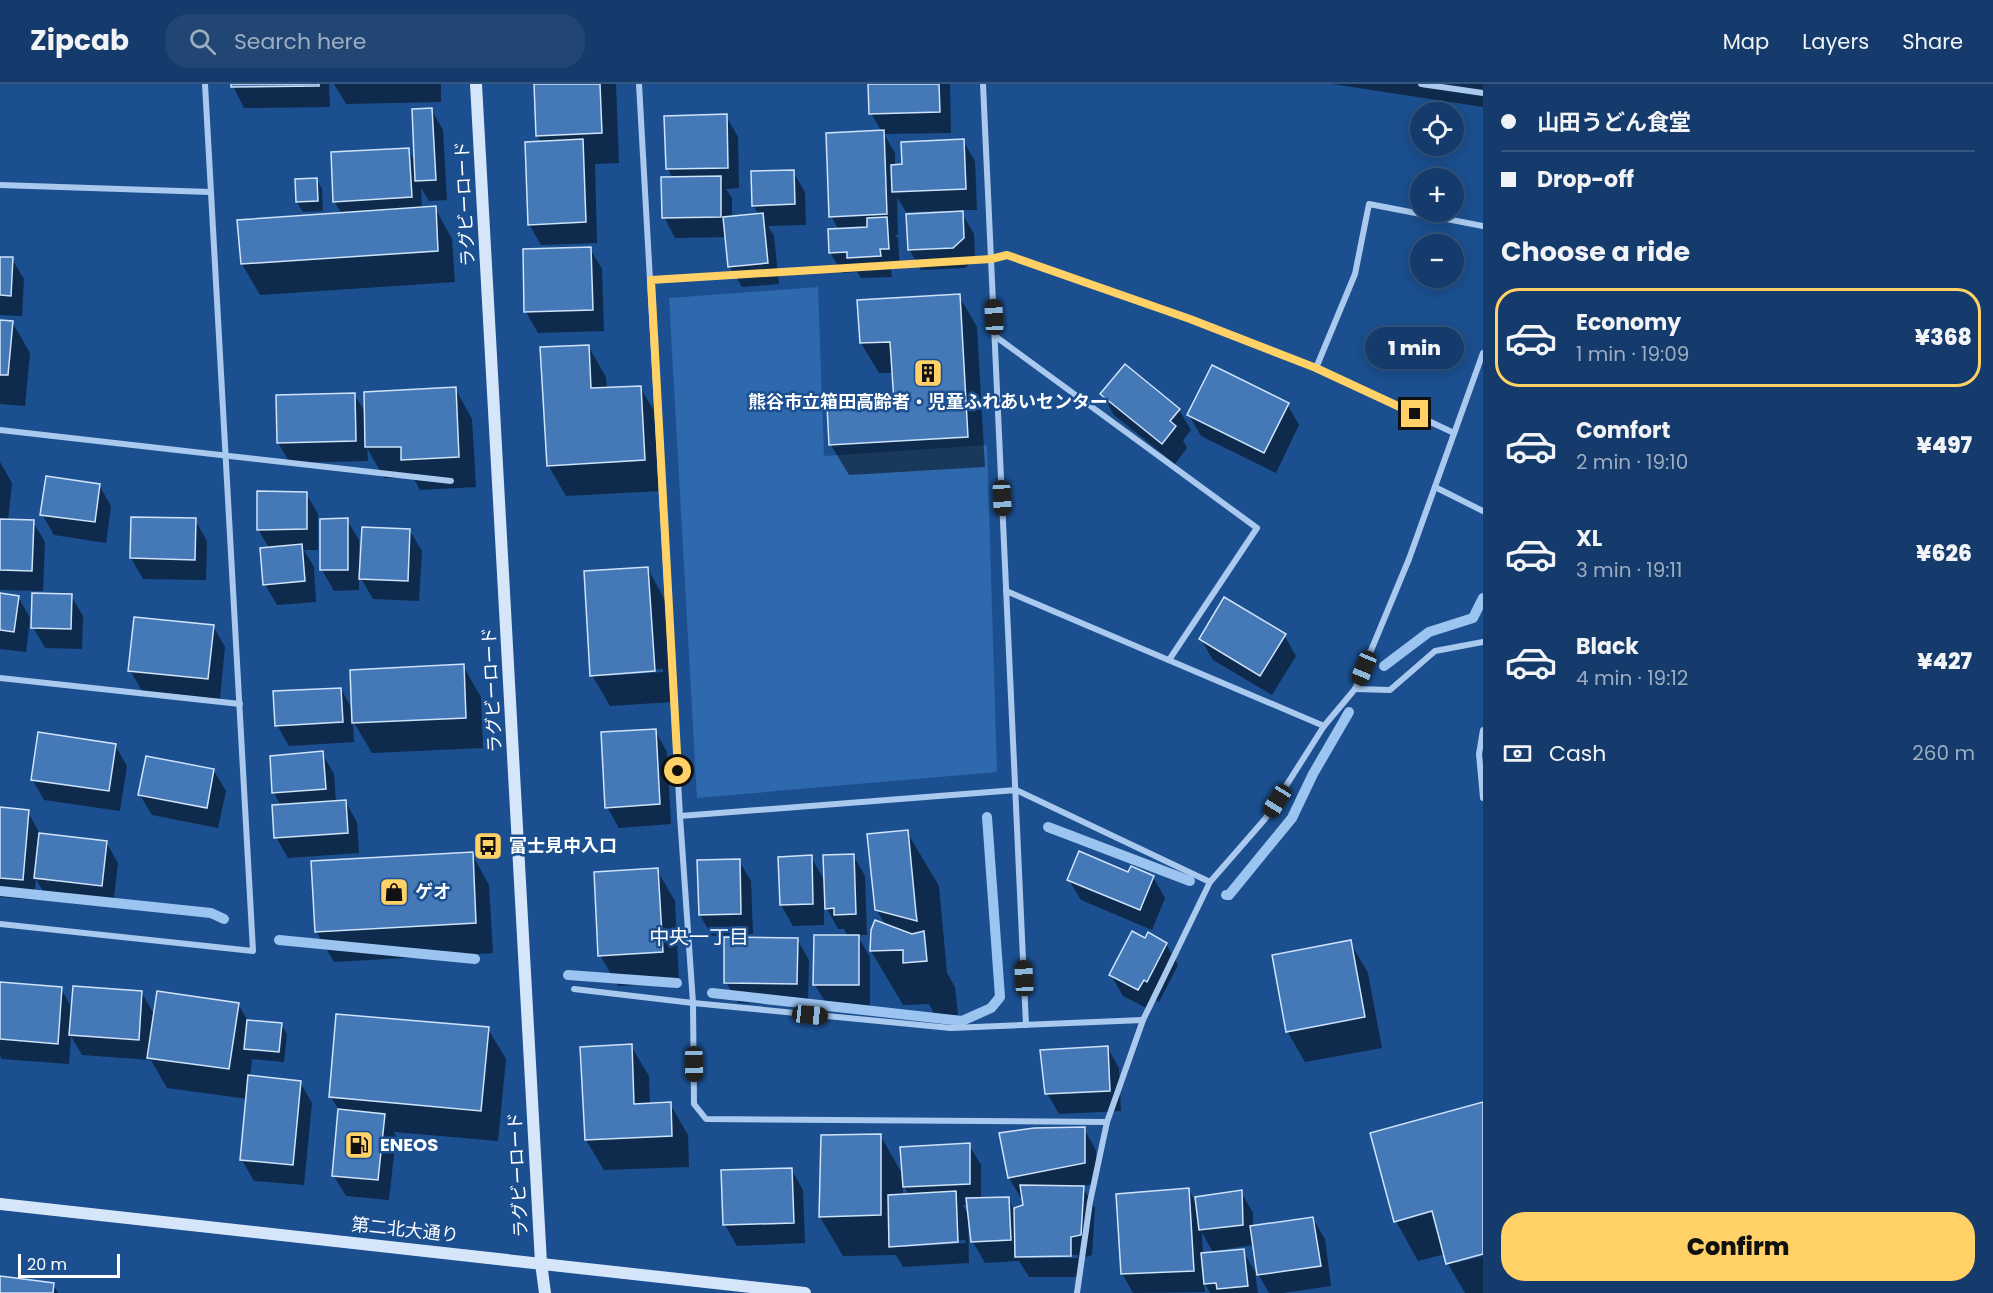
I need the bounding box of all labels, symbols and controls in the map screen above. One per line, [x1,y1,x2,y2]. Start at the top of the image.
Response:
search box [165,14,585,68]
text: Zipcab [30,21,129,60]
icon: search [186,25,219,58]
text: Search here [234,26,366,57]
text: Map [1723,27,1769,56]
text: Layers [1802,27,1869,56]
text: Share [1902,27,1963,56]
map controls [1410,102,1464,288]
button: locate [1410,102,1464,156]
text: 山田うどん食堂 [1537,107,1691,138]
street label: ラグビーロード [449,140,480,268]
text: Drop-off [1537,164,1634,195]
button: + [1410,168,1464,222]
text: Choose a ride [1501,233,1690,270]
button: − [1410,234,1464,288]
car [984,299,1004,335]
text: Economy [1576,307,1681,338]
icon: car [1504,311,1558,365]
text: ¥368 [1915,322,1972,353]
callout: 1 min [1366,327,1464,369]
text: 1 min [1388,334,1441,362]
text: 1 min · 19:09 [1576,340,1689,368]
building icon: 熊谷市立箱田高齢者・児童ふれあいセンター [912,357,944,389]
place label: 熊谷市立箱田高齢者・児童ふれあいセンター [748,389,1108,414]
route end [1401,400,1428,427]
text: Comfort [1576,415,1670,446]
icon: car [1504,419,1558,473]
text: ¥497 [1917,430,1972,461]
text: 2 min · 19:10 [1576,448,1688,476]
car [992,480,1012,516]
text: XL [1576,523,1602,554]
icon: car [1504,527,1558,581]
text: ¥626 [1916,538,1972,569]
text: 3 min · 19:11 [1576,556,1682,584]
street label: ラグビーロード [476,626,507,754]
text: Black [1576,631,1639,662]
icon: car [1504,635,1558,689]
text: ¥427 [1917,646,1972,677]
car [1349,648,1379,688]
text: 4 min · 19:12 [1576,664,1688,692]
icon: cash [1501,737,1534,770]
text: Cash [1549,738,1606,769]
text: 260 m [1912,739,1975,767]
route start [664,757,691,784]
car [1260,781,1294,821]
bus stop icon: 富士見中入口 [472,830,504,862]
place label: 富士見中入口 [509,833,617,858]
shop icon: ゲオ [378,876,410,908]
place label: ゲオ [415,879,451,904]
district label: 中央一丁目 [649,923,749,951]
car [1014,960,1034,996]
car [791,1004,829,1026]
car [685,1046,703,1082]
street label: ラグビーロード [502,1111,533,1239]
fuel station icon: ENEOS [343,1129,375,1161]
place label: ENEOS [380,1132,438,1157]
street label: 第二北大通り [350,1211,460,1248]
button: Confirm [1501,1212,1975,1281]
scale bar [18,1251,120,1278]
text: 20 m [27,1253,67,1276]

